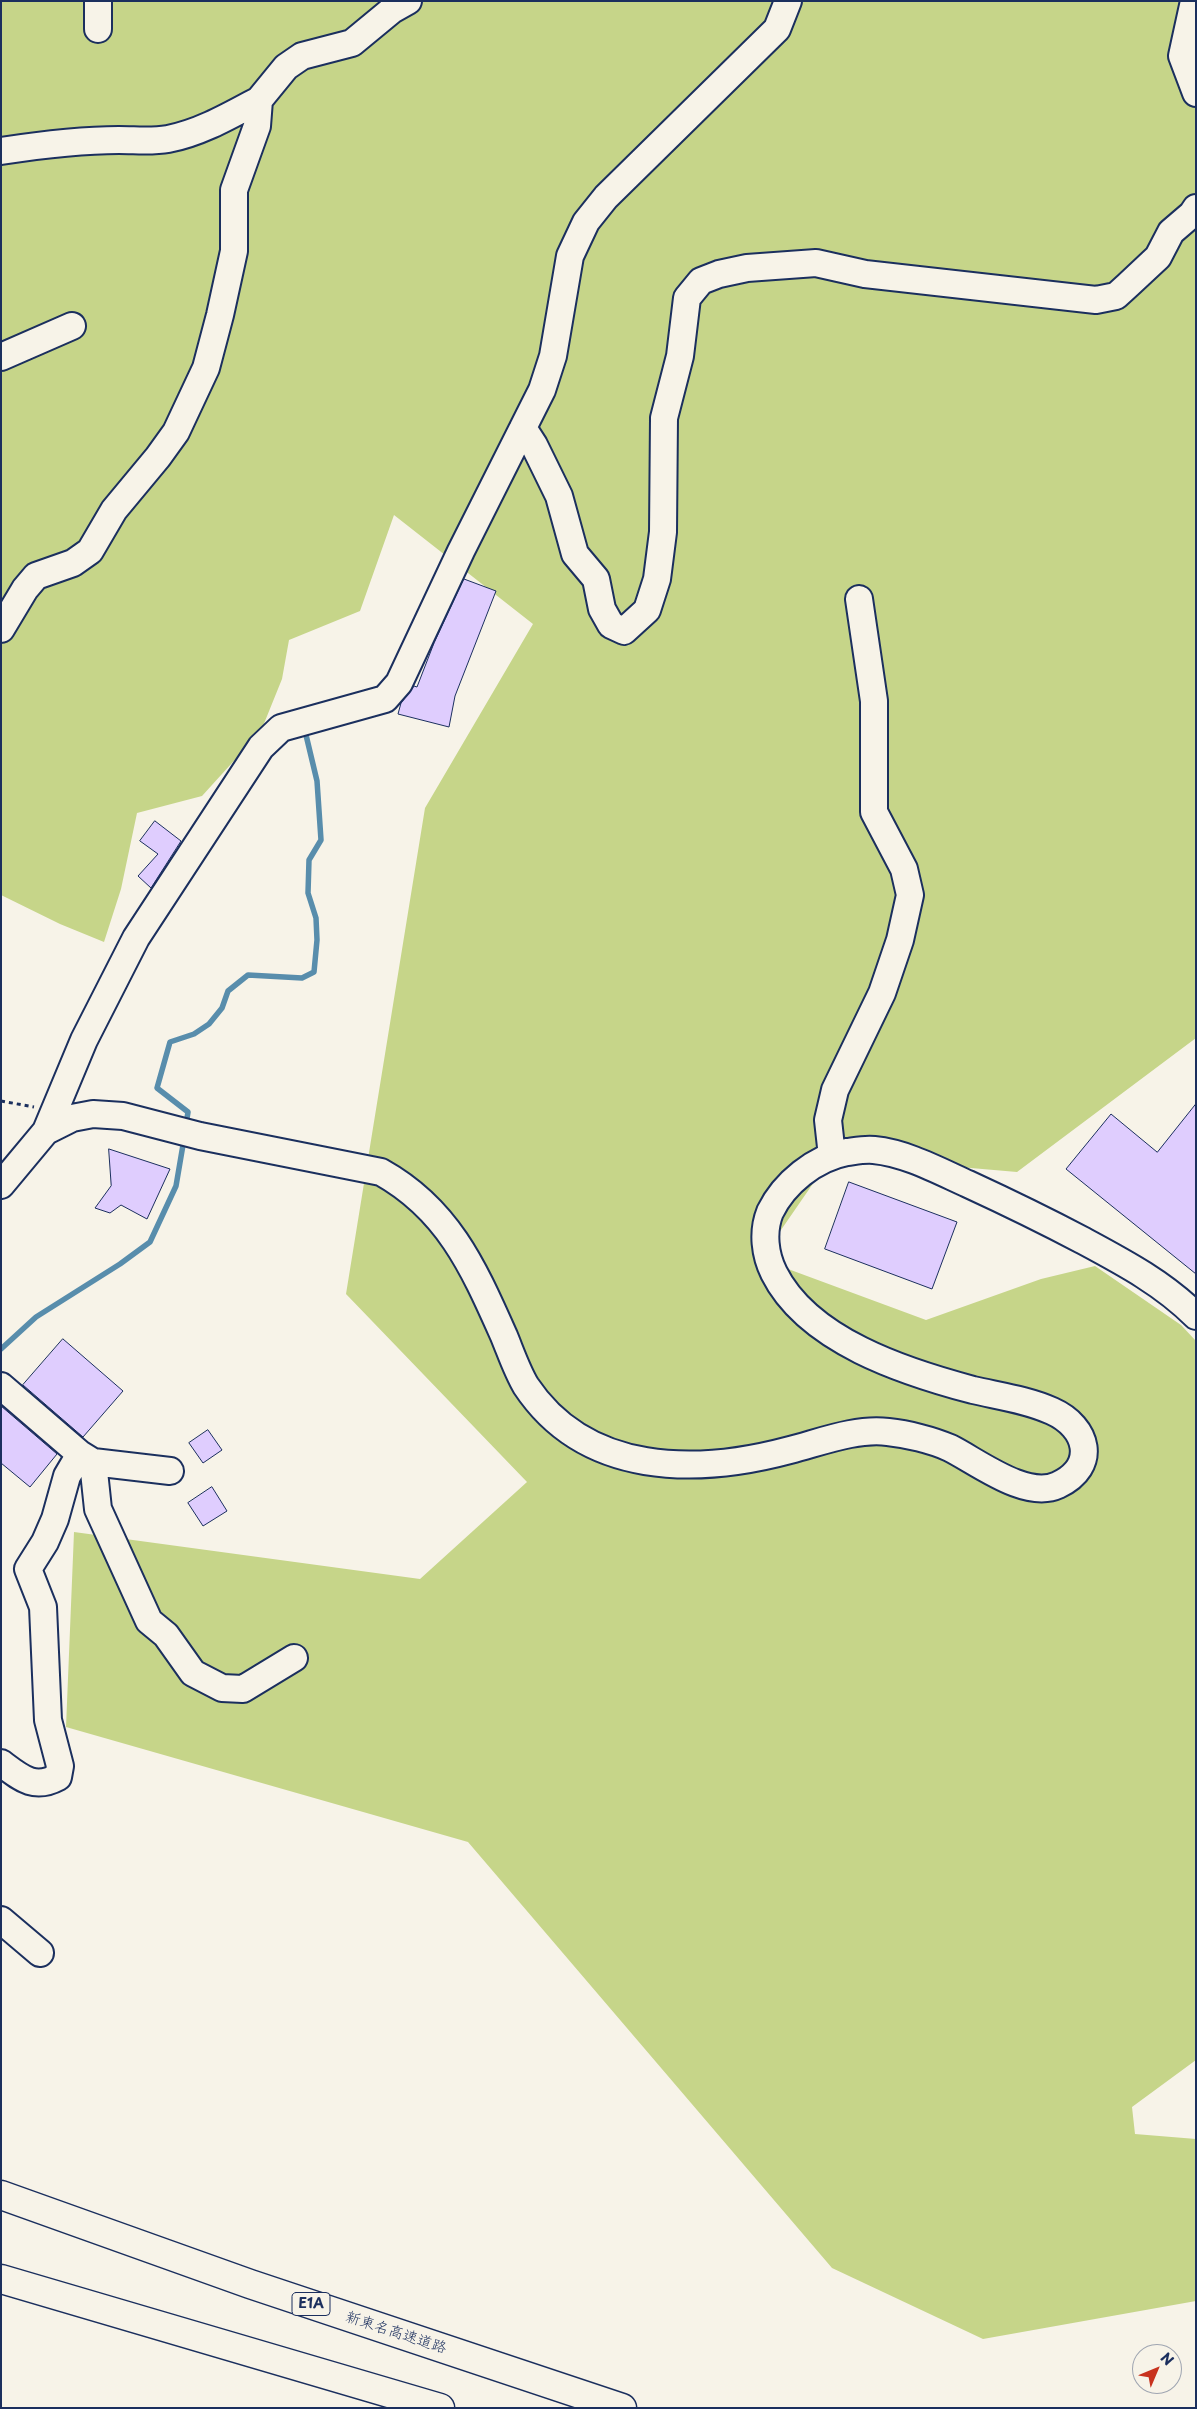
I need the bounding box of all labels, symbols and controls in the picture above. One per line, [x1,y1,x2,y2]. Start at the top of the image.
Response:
road number: E1A [292,2292,330,2316]
street label: 新東名高速道路 [343,2308,449,2358]
north arrow [1132,2344,1182,2394]
text: N [1156,2347,1179,2370]

